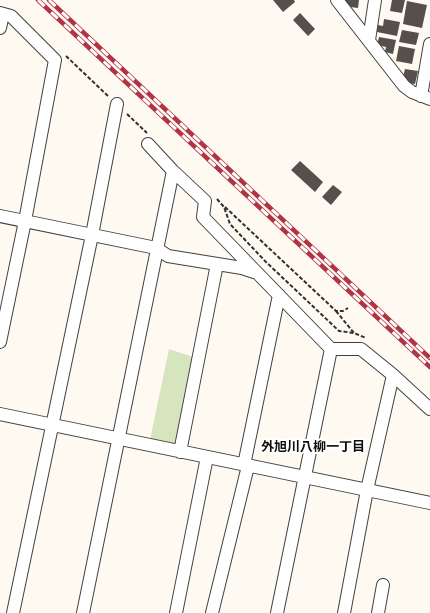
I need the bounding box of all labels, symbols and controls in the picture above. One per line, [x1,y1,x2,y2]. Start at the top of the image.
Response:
district label: 外旭川八柳一丁目 [261,440,365,456]

